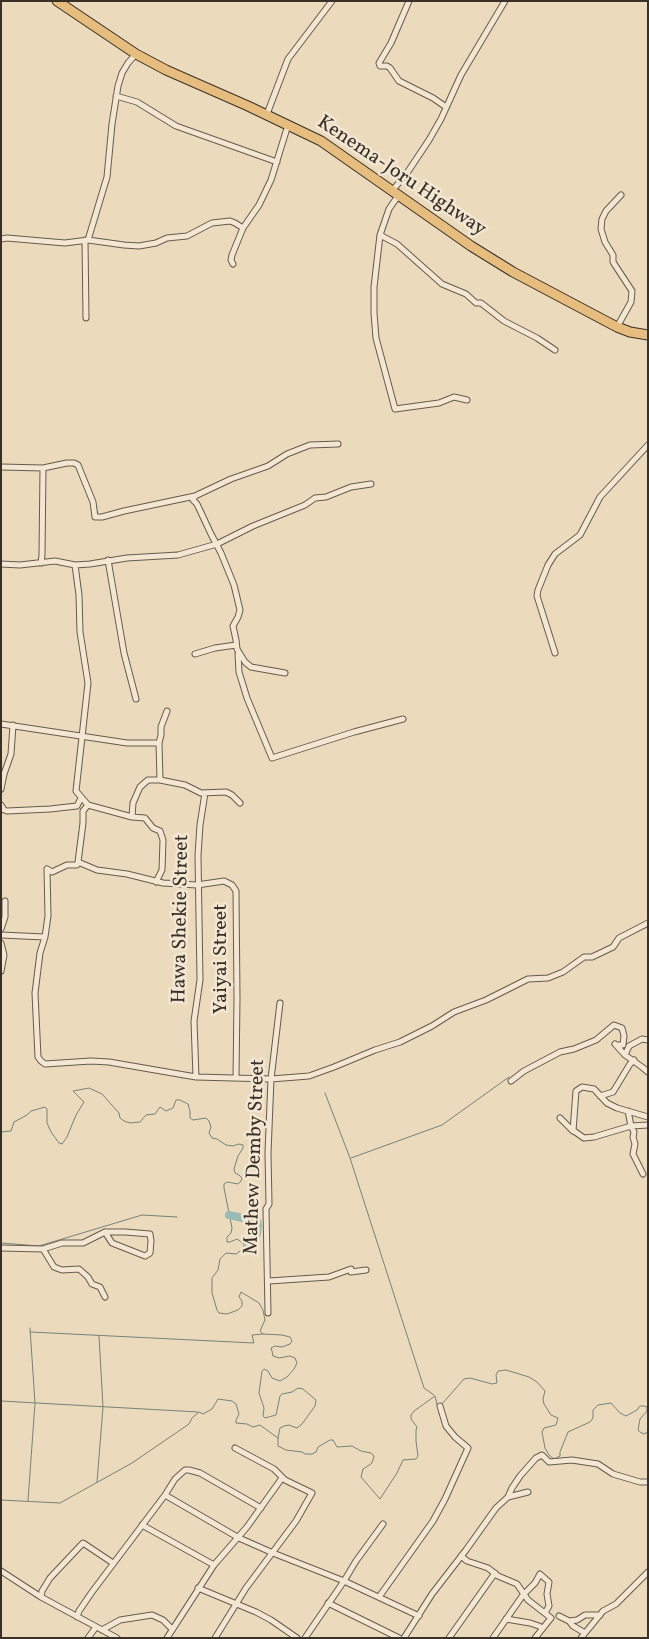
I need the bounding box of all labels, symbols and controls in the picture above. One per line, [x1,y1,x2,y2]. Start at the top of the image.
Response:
street label: Kenema-Joru Highway [312,112,490,242]
street label: Hawa Shekie Street [169,834,195,1004]
street label: Yaiyai Street [210,904,234,1014]
street label: Mathew Demby Street [241,1059,271,1255]

